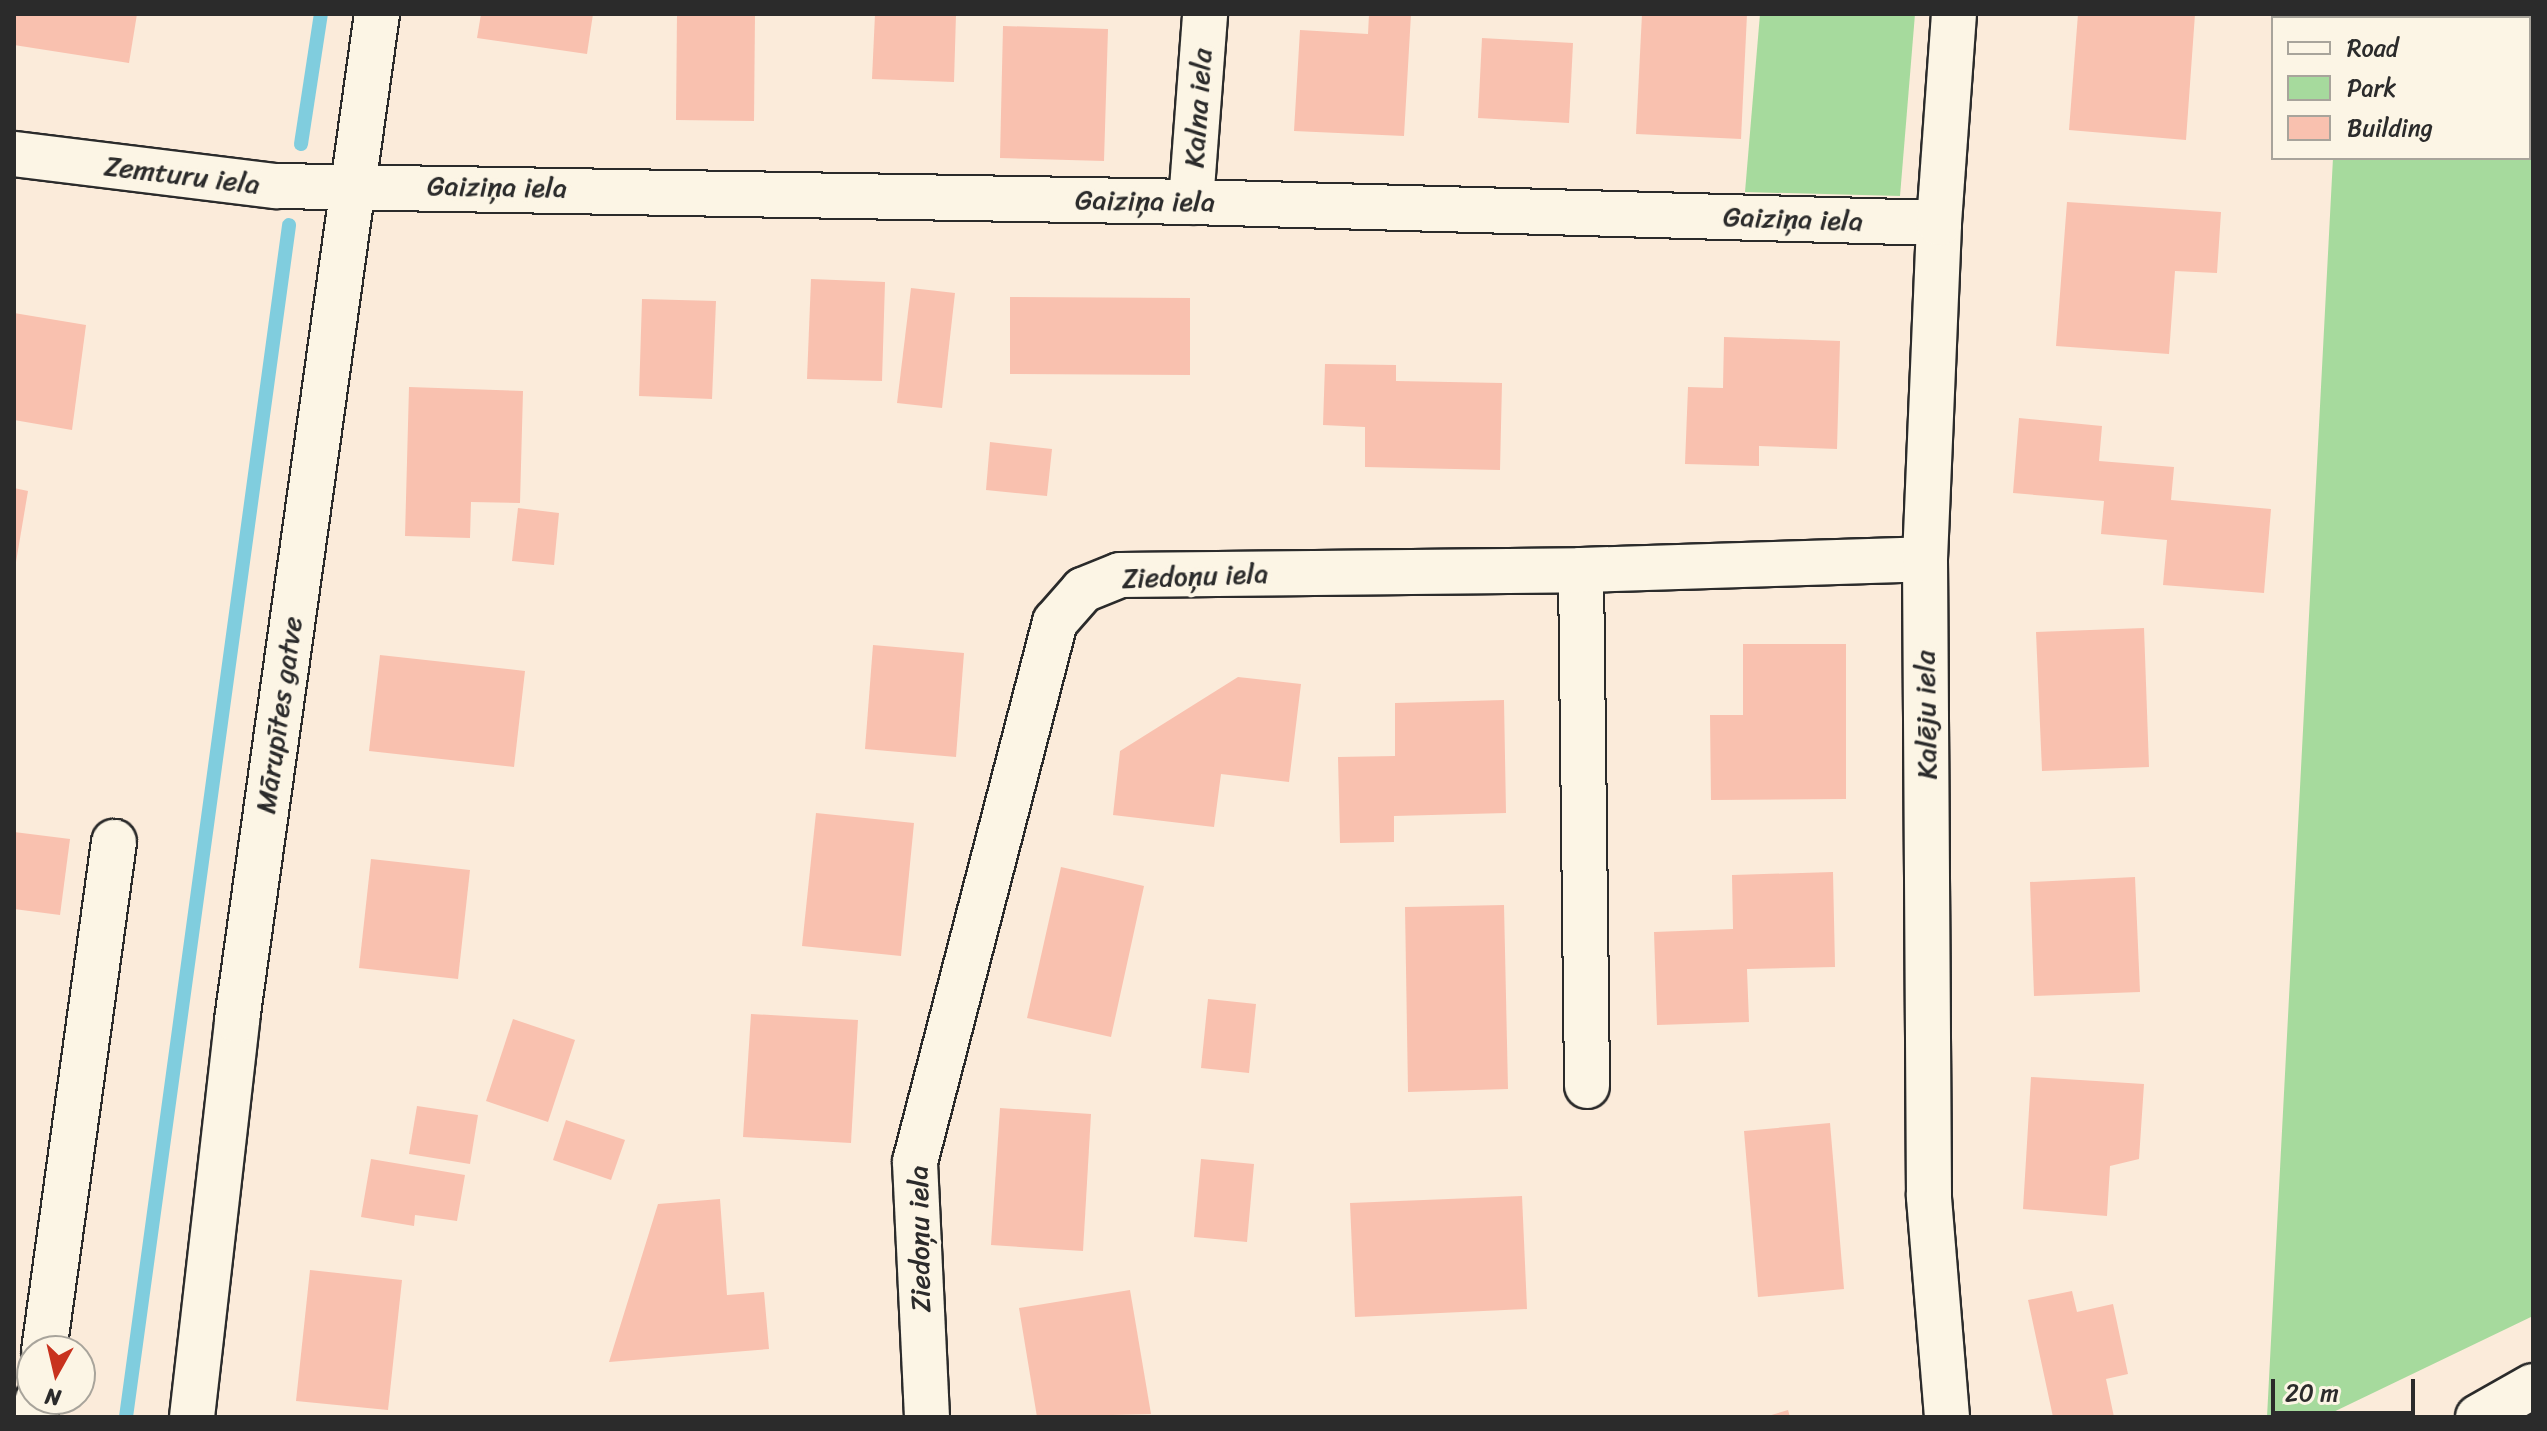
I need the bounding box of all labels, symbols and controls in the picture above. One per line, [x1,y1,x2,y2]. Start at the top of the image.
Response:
legend [2271,16,2531,160]
text: Road [2347,27,2398,69]
street label: Kalna iela [1177,47,1219,169]
text: Park [2347,67,2396,109]
text: Building [2347,107,2433,149]
street label: Zemturu iela [102,149,262,201]
street label: Gaiziņa iela [426,169,568,205]
street label: Gaiziņa iela [1074,183,1216,219]
street label: Gaiziņa iela [1722,200,1864,238]
street label: Ziedoņu iela [1121,557,1269,595]
street label: Mārupītes gatve [248,614,310,816]
street label: Kalēju iela [1908,650,1944,780]
street label: Ziedoņu iela [902,1165,938,1313]
north arrow [16,1335,96,1415]
scale bar [2275,1363,2419,1413]
text: 20 m [2285,1372,2339,1414]
text: N [43,1377,63,1418]

